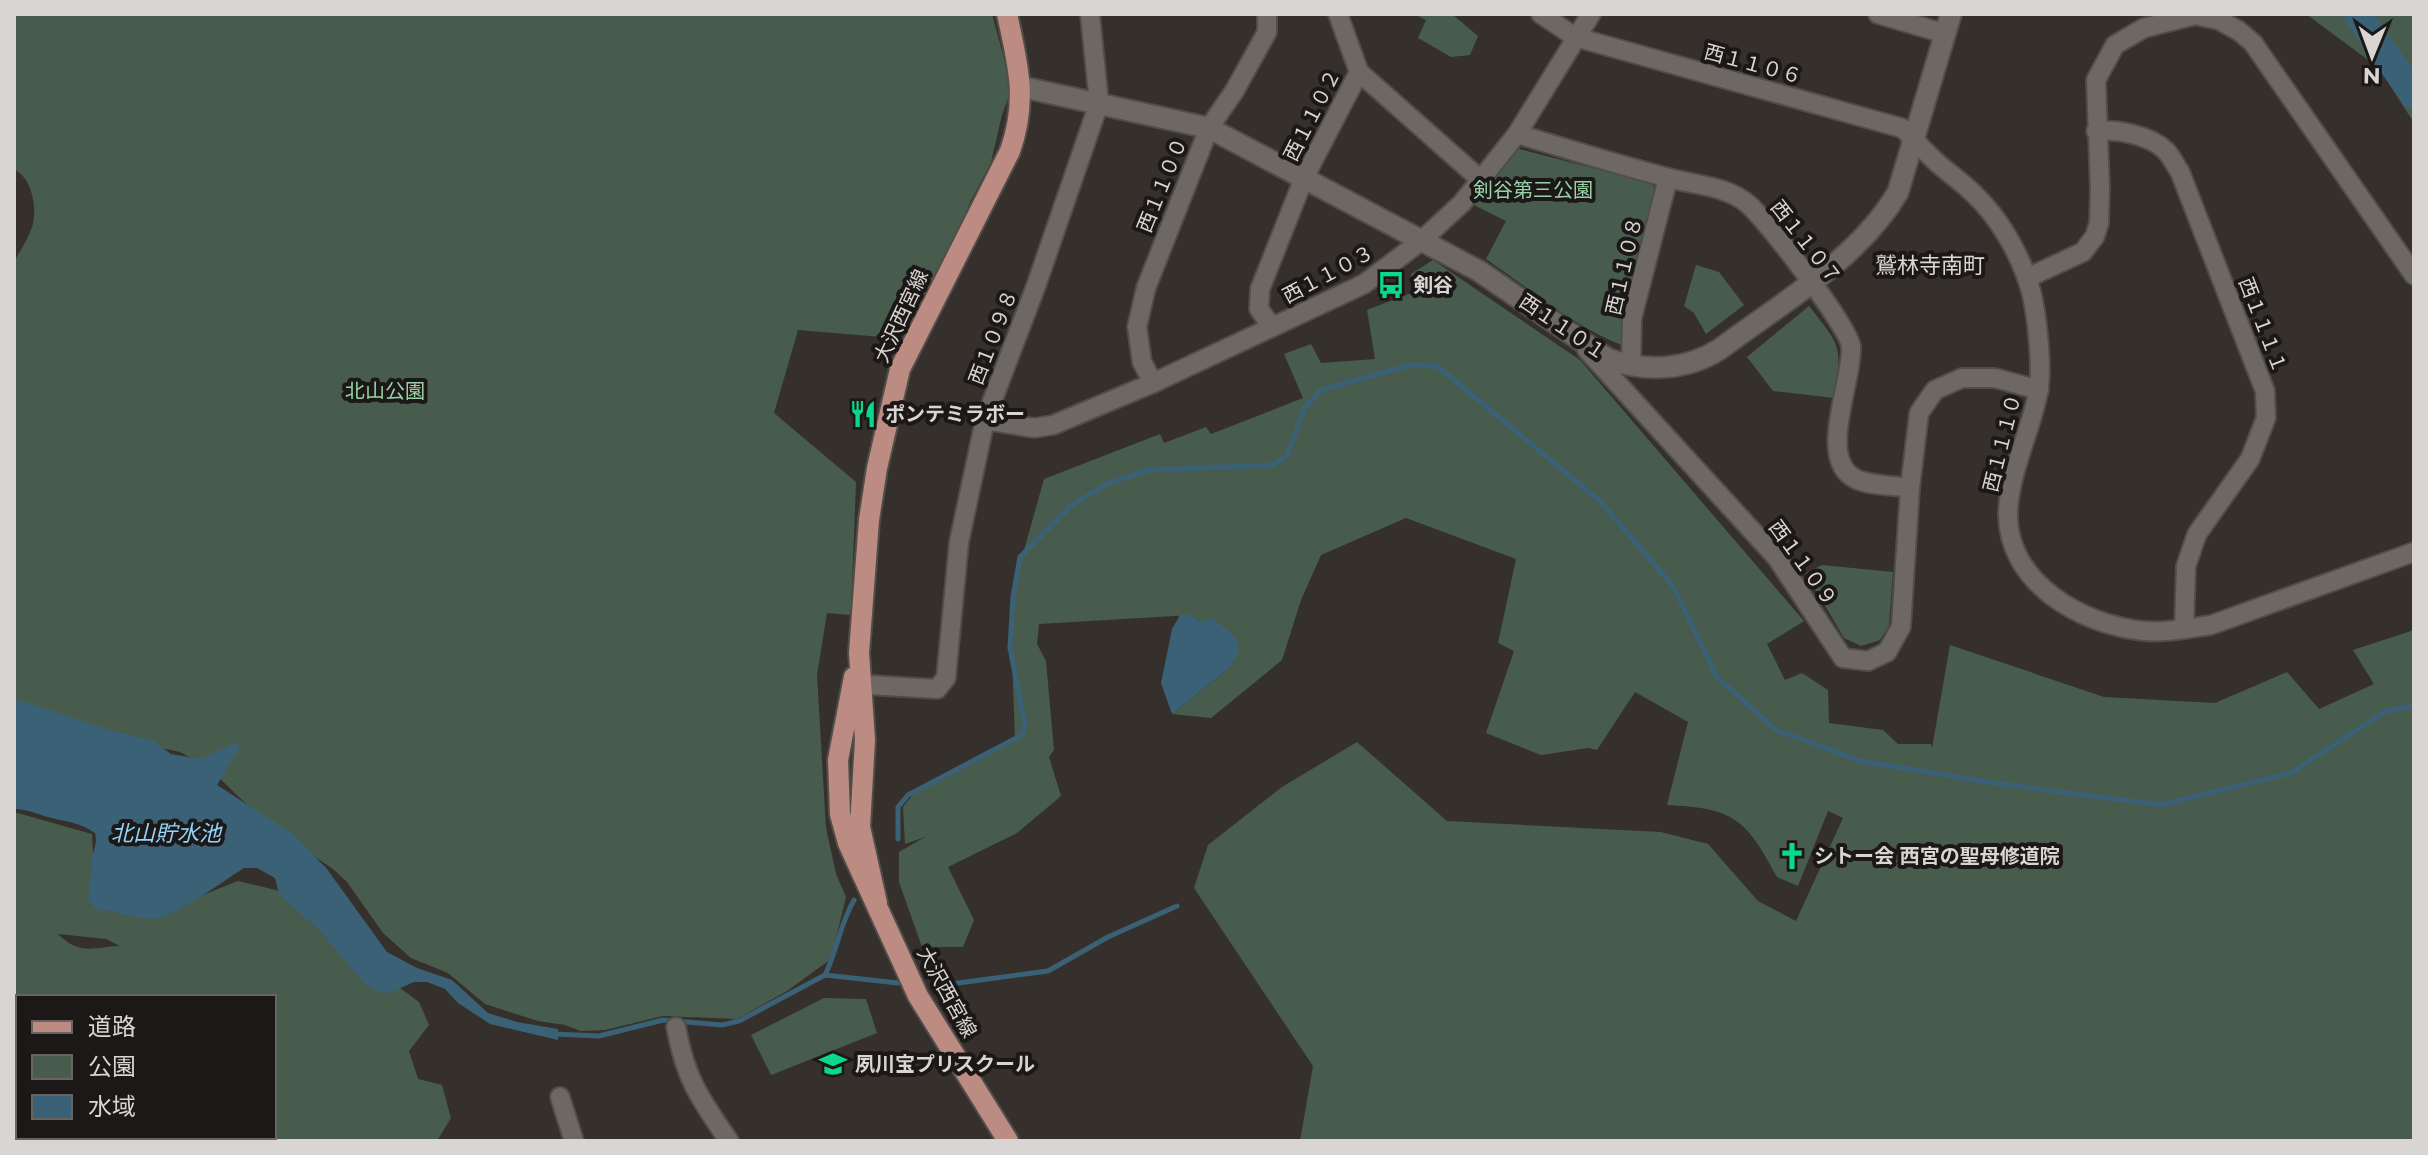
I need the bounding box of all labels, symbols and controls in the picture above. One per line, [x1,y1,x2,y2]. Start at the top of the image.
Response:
north arrow [2332,16,2412,96]
street label: 西１１０６ [1702,39,1804,89]
text: N [2363,62,2381,89]
street label: 西１１０２ [1279,65,1345,165]
street label: 西１１００ [1132,134,1192,236]
park label: 剣谷第三公園 [1473,178,1593,202]
street label: 西１１０７ [1766,195,1846,289]
street label: 西１１０８ [1601,215,1647,317]
street label: 西１１０３ [1278,240,1378,308]
district label: 鷲林寺南町 [1875,252,1985,279]
street label: 大沢西宮線 [869,266,933,366]
bus stop icon: 剣谷 [1376,270,1406,300]
place label: 剣谷 [1413,273,1453,297]
street label: 西１１１１ [2234,274,2292,376]
street label: 西１０９８ [964,286,1022,388]
street label: 西１１０１ [1515,289,1611,365]
park label: 北山公園 [345,379,425,403]
street label: 西１１１０ [1978,392,2026,494]
restaurant icon: ポンテミラボー [848,399,878,429]
place label: ポンテミラボー [885,402,1025,426]
street label: 西１１０９ [1764,515,1842,611]
water label: 北山貯水池 [111,820,223,847]
church icon: シトー会 西宮の聖母修道院 [1777,841,1807,871]
place label: シトー会 西宮の聖母修道院 [1814,844,2060,868]
street label: 大沢西宮線 [912,942,982,1042]
legend [16,995,276,1139]
text: 道路 [88,1012,136,1041]
school or university icon: 夙川宝プリスクール [818,1049,848,1079]
text: 公園 [88,1052,136,1081]
place label: 夙川宝プリスクール [855,1052,1035,1076]
text: 水域 [88,1092,136,1121]

